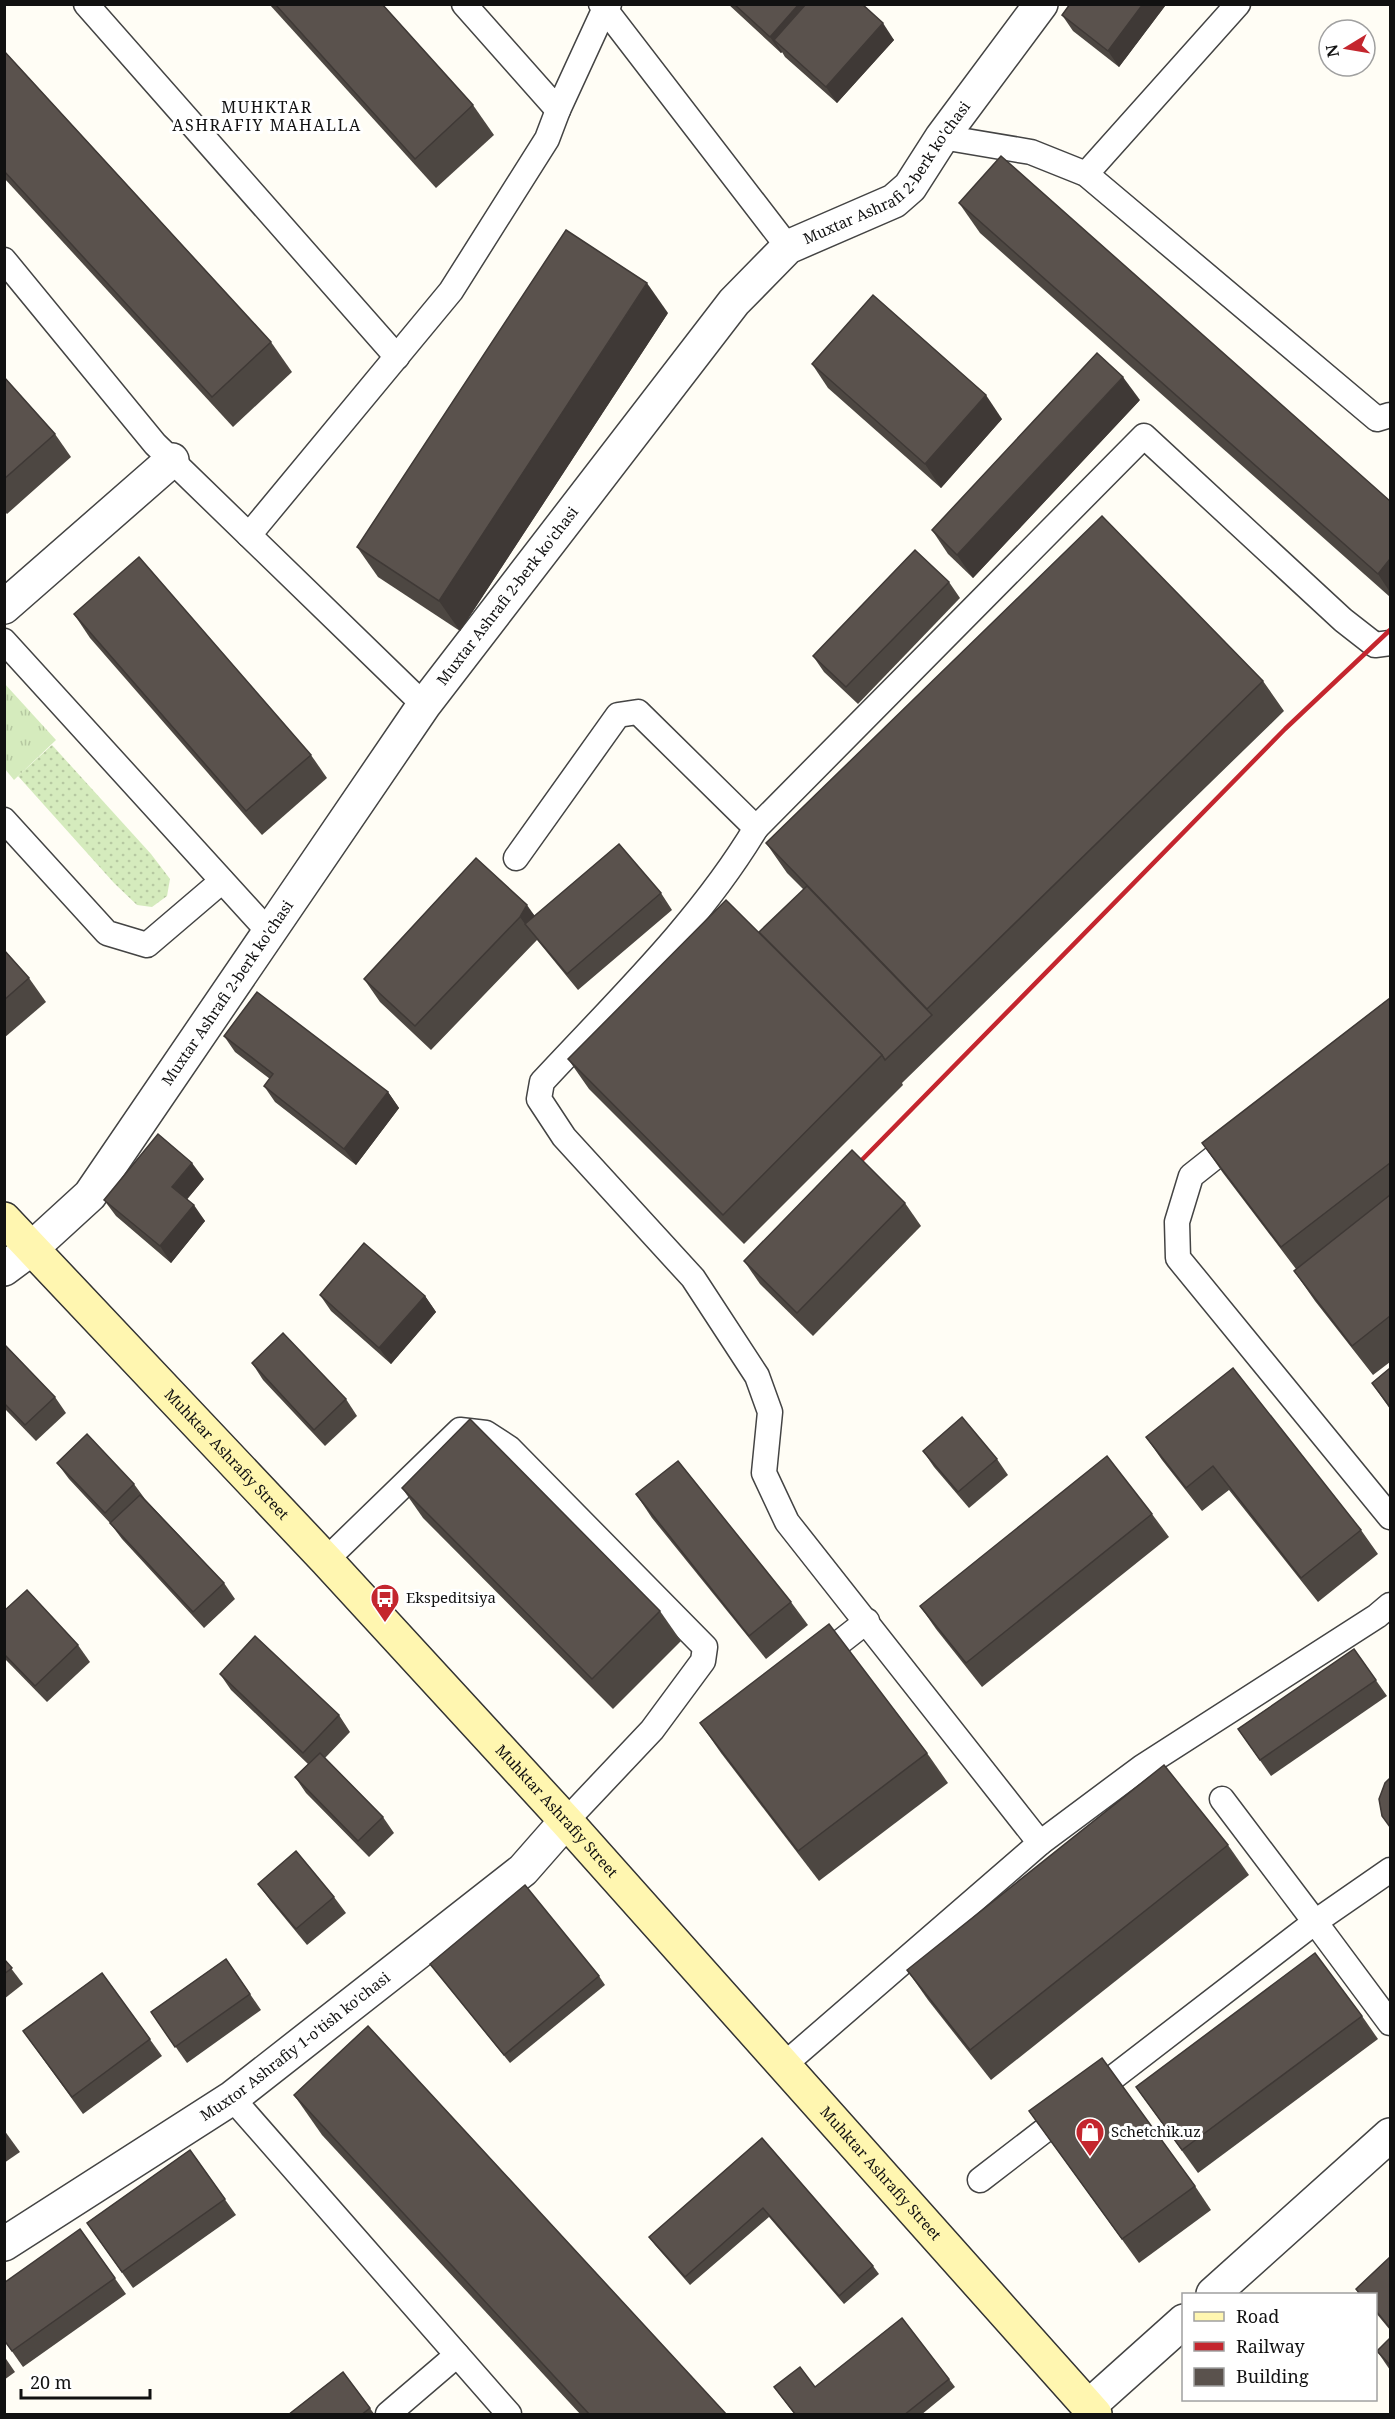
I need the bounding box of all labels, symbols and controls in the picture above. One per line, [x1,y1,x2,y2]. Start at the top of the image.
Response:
north arrow [1317,18,1377,78]
text: N [1320,42,1344,59]
district label: MUHKTAR ASHRAFIY MAHALLA [172,96,362,136]
street label: Muxtar Ashrafi 2-berk ko'chasi [800,97,974,248]
street label: Muxtar Ashrafi 2-berk ko'chasi [432,502,582,689]
street label: Muxtar Ashrafi 2-berk ko'chasi [157,896,297,1089]
street label: Muhktar Ashrafiy Street [161,1384,294,1524]
bus stop icon: Ekspeditsiya [369,1582,401,1624]
place label: Ekspeditsiya [406,1587,496,1607]
street label: Muhktar Ashrafiy Street [492,1740,623,1881]
street label: Muxtor Ashrafiy 1-o'tish ko'chasi [196,1967,394,2125]
street label: Muhktar Ashrafiy Street [816,2102,946,2244]
shop icon: Schetchik.uz [1074,2116,1106,2158]
place label: Schetchik.uz [1111,2121,1201,2141]
legend [1182,2293,1377,2401]
text: Road [1236,2304,1279,2328]
text: Railway [1236,2334,1306,2358]
scale bar [21,2362,150,2400]
text: Building [1236,2364,1309,2388]
text: 20 m [30,2370,72,2394]

